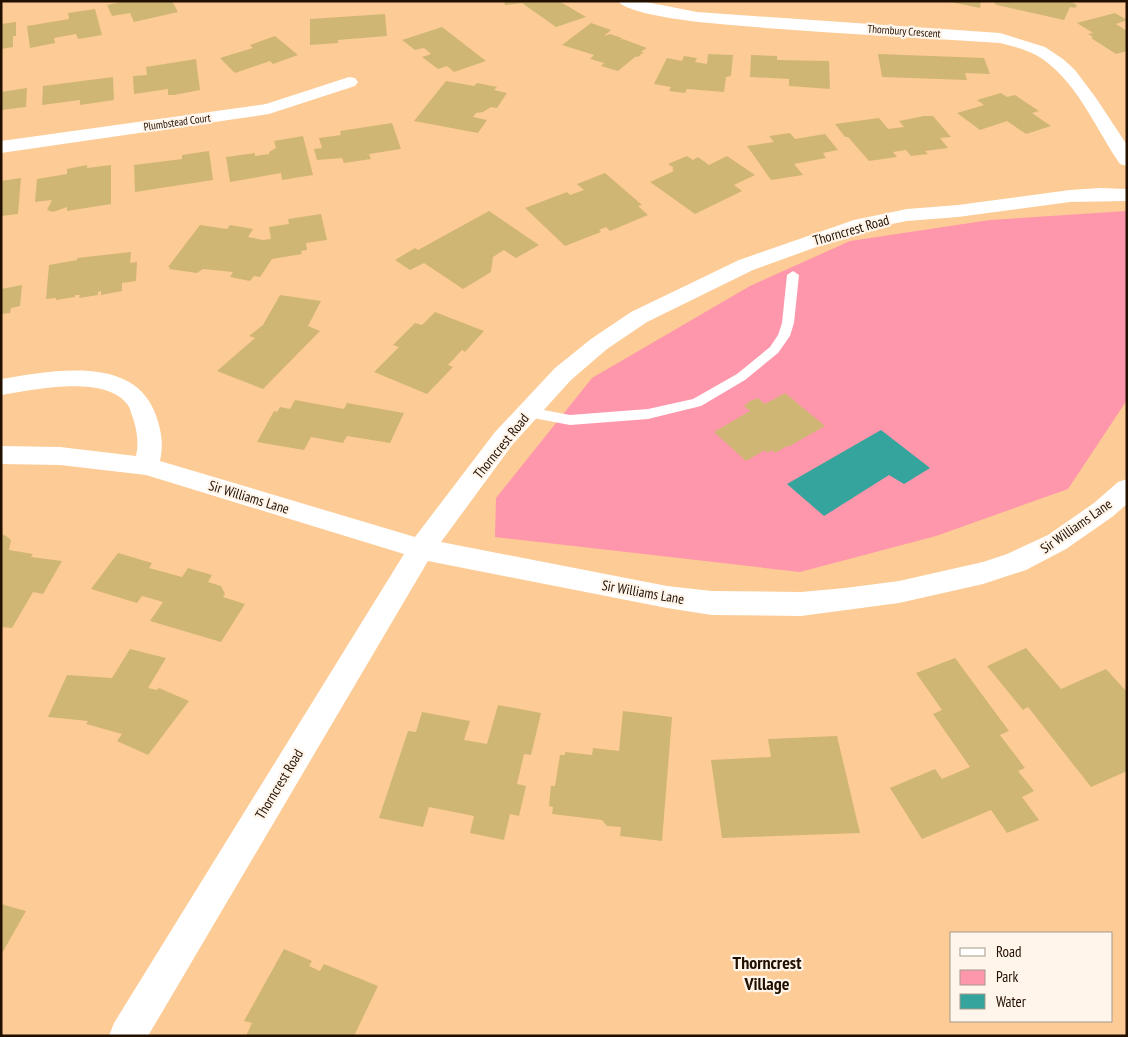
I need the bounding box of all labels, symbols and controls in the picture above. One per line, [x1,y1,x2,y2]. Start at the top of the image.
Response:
street label: Thornbury Crescent [867,21,941,41]
street label: Plumbstead Court [143,110,211,134]
street label: Thorncrest Road [811,211,891,249]
street label: Thorncrest Road [469,410,533,482]
street label: Sir Williams Lane [207,476,292,518]
street label: Sir Williams Lane [1037,495,1115,557]
street label: Sir Williams Lane [600,576,686,608]
street label: Thorncrest Road [251,746,307,822]
legend [950,932,1113,1022]
text: Road [996,942,1022,961]
district label: Thorncrest Village [733,951,802,995]
text: Park [996,967,1018,986]
text: Water [996,992,1027,1011]

